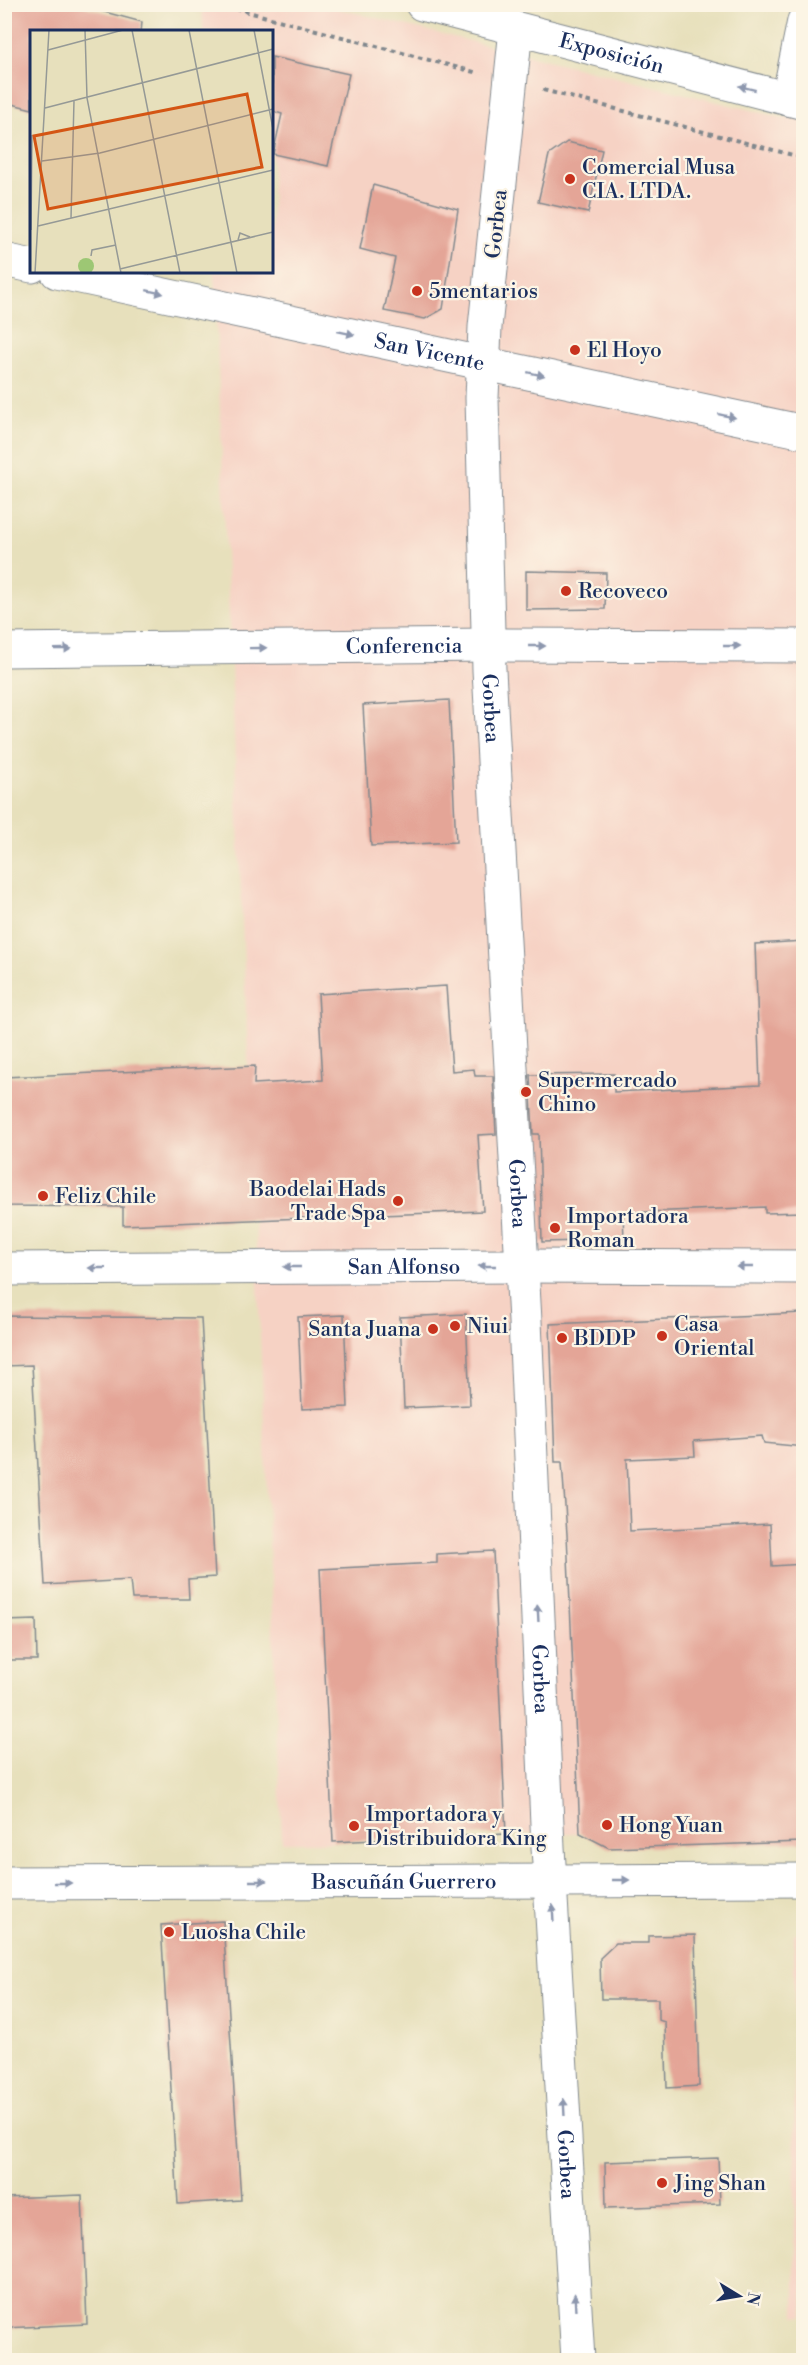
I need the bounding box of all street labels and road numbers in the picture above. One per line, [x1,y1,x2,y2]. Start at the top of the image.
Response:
street label: Exposición [556,28,667,80]
street label: Gorbea [480,188,514,260]
street label: San Vicente [372,328,487,377]
street label: Conferencia [345,633,463,660]
street label: Gorbea [475,673,505,744]
street label: Gorbea [502,1158,532,1229]
street label: San Alfonso [348,1254,460,1281]
street label: Gorbea [525,1644,554,1715]
street label: Bascuñán Guerrero [310,1869,497,1896]
street label: Gorbea [551,2129,581,2200]

